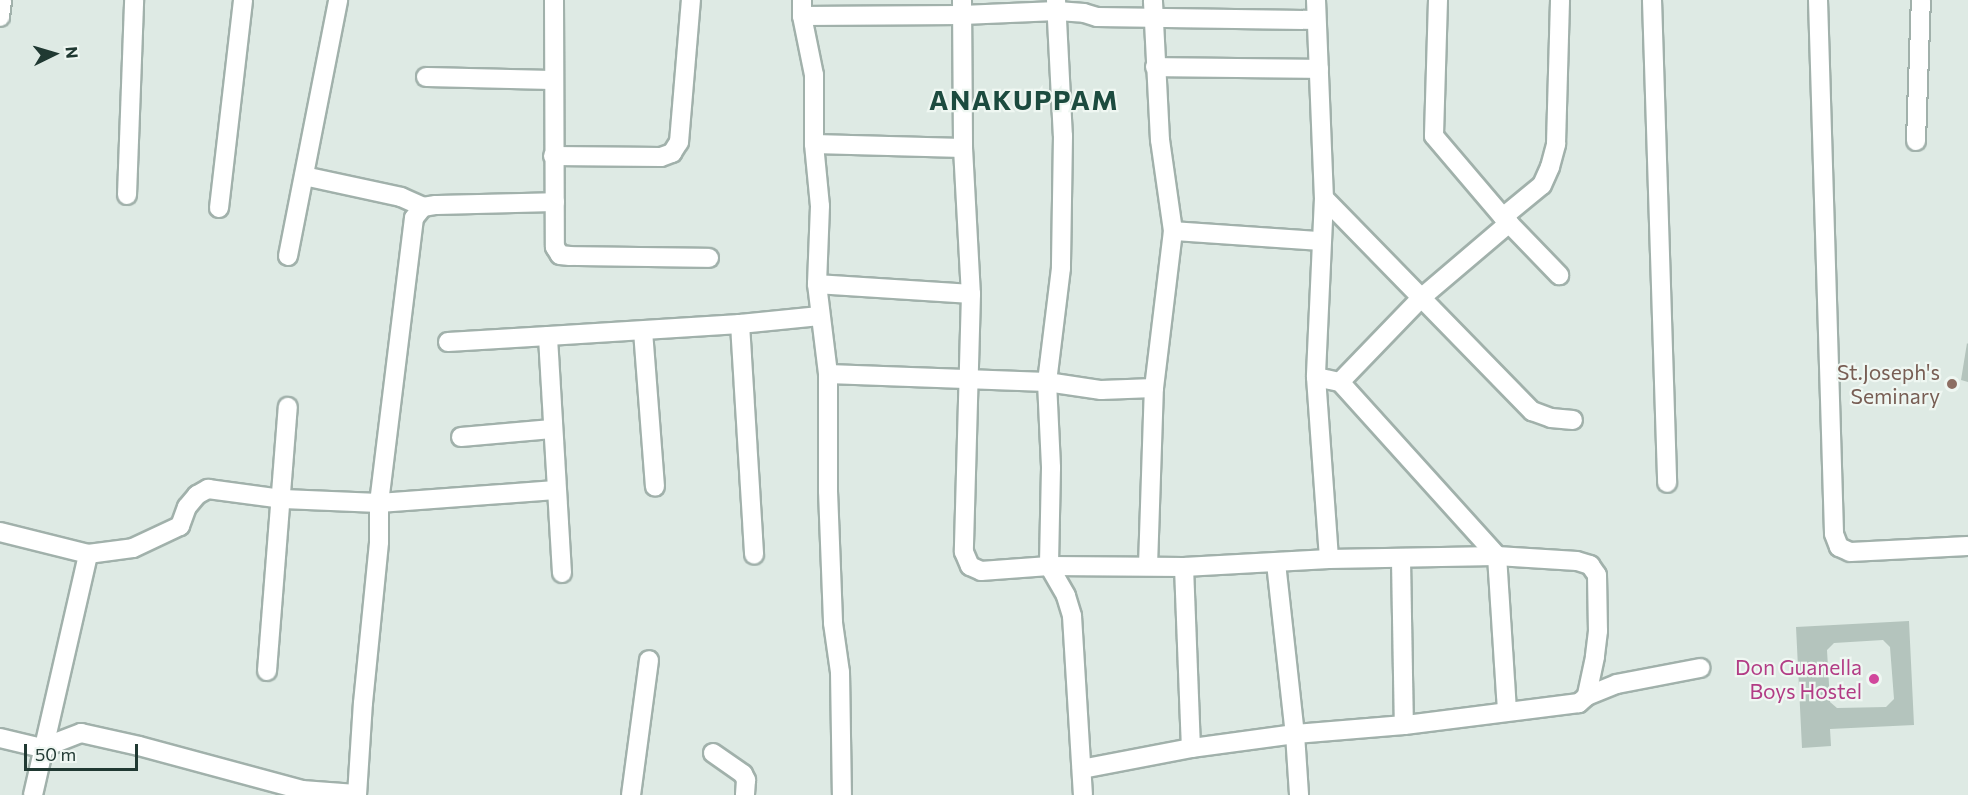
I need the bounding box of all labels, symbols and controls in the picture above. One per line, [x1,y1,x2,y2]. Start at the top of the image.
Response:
north arrow [24,24,84,84]
text: N [62,46,82,59]
district label: ANAKUPPAM [929,84,1119,116]
place label: St.Joseph's Seminary [1837,359,1940,409]
marker: St.Joseph's Seminary [1945,377,1959,391]
place label: Don Guanella Boys Hostel [1735,654,1862,704]
marker: Don Guanella Boys Hostel [1867,672,1881,686]
scale bar [27,732,141,770]
text: 50 m [35,743,76,765]

